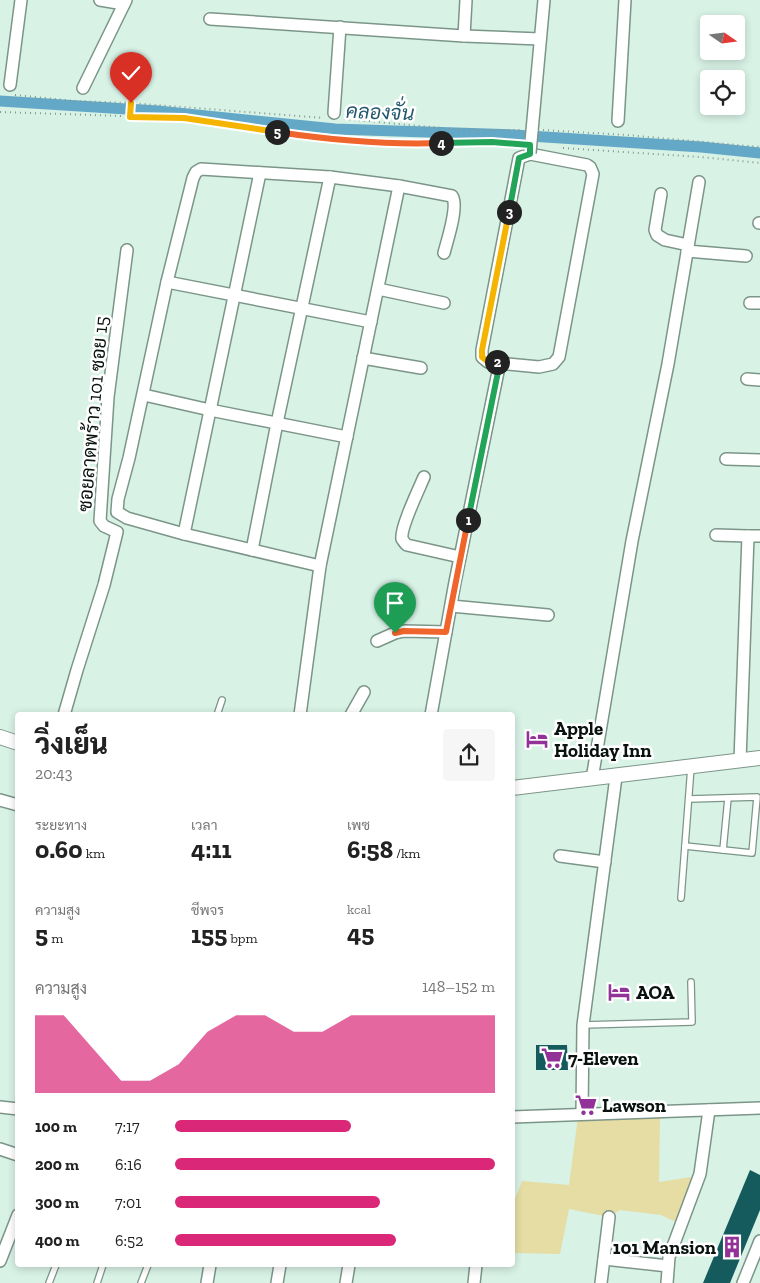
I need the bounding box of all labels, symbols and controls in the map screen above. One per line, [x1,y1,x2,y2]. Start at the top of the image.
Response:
north arrow [700,15,745,60]
map controls [700,15,745,115]
pin [110,52,152,103]
icon: check [117,59,145,87]
button: locate [700,70,745,115]
water label: คลองจั่น [345,94,415,125]
pin: 5 [264,120,290,144]
text: 5 [274,124,281,141]
pin: 4 [428,130,454,156]
text: 4 [438,135,445,152]
pin: 3 [496,200,522,224]
text: 3 [506,204,513,221]
street label: ซอยลาดพร้าว 101 ซอย 15 [73,315,113,513]
pin: 2 [484,350,510,374]
text: 2 [494,354,501,371]
pin: 1 [456,508,480,532]
text: 1 [466,512,471,529]
pin [374,582,416,633]
icon: arrive [381,589,409,617]
place label: Apple Holiday Inn [554,717,652,762]
hotel icon: Apple Holiday Inn [524,726,550,752]
text: วิ่งเย็น [35,728,108,761]
button: share [443,729,495,781]
text: 20:43 [35,764,73,783]
text: ระยะทาง [35,817,87,834]
text: เวลา [191,817,217,834]
text: เพซ [347,817,370,834]
text: 0.60 [35,834,83,864]
text: 4:11 [191,834,232,864]
text: 6:58 [347,834,393,864]
text: km [83,845,105,862]
text: /km [393,845,420,862]
text: kcal [347,901,371,918]
text: ความสูง [35,902,80,919]
text: ชีพจร [191,902,224,919]
text: 45 [347,918,374,948]
text: 5 [35,919,48,949]
text: 155 [191,919,227,949]
text: m [48,930,63,947]
text: bpm [227,930,258,947]
text: 148–152 m [422,977,495,996]
text: ความสูง [35,979,87,998]
hotel icon: AOA [606,979,632,1005]
place label: AOA [636,981,675,1004]
supermarket icon: 7-Eleven [539,1045,565,1071]
place label: 7-Eleven [568,1047,639,1070]
supermarket icon: Lawson [573,1092,599,1118]
place label: Lawson [602,1094,667,1117]
text: 100 m [35,1117,77,1136]
text: 7:17 [115,1117,140,1136]
text: 200 m [35,1155,79,1174]
text: 6:16 [115,1155,142,1174]
text: 300 m [35,1193,79,1212]
text: 7:01 [115,1193,142,1212]
text: 400 m [35,1231,80,1250]
text: 6:52 [115,1231,144,1250]
building icon: 101 Mansion [719,1234,745,1260]
place label: 101 Mansion [613,1236,717,1259]

